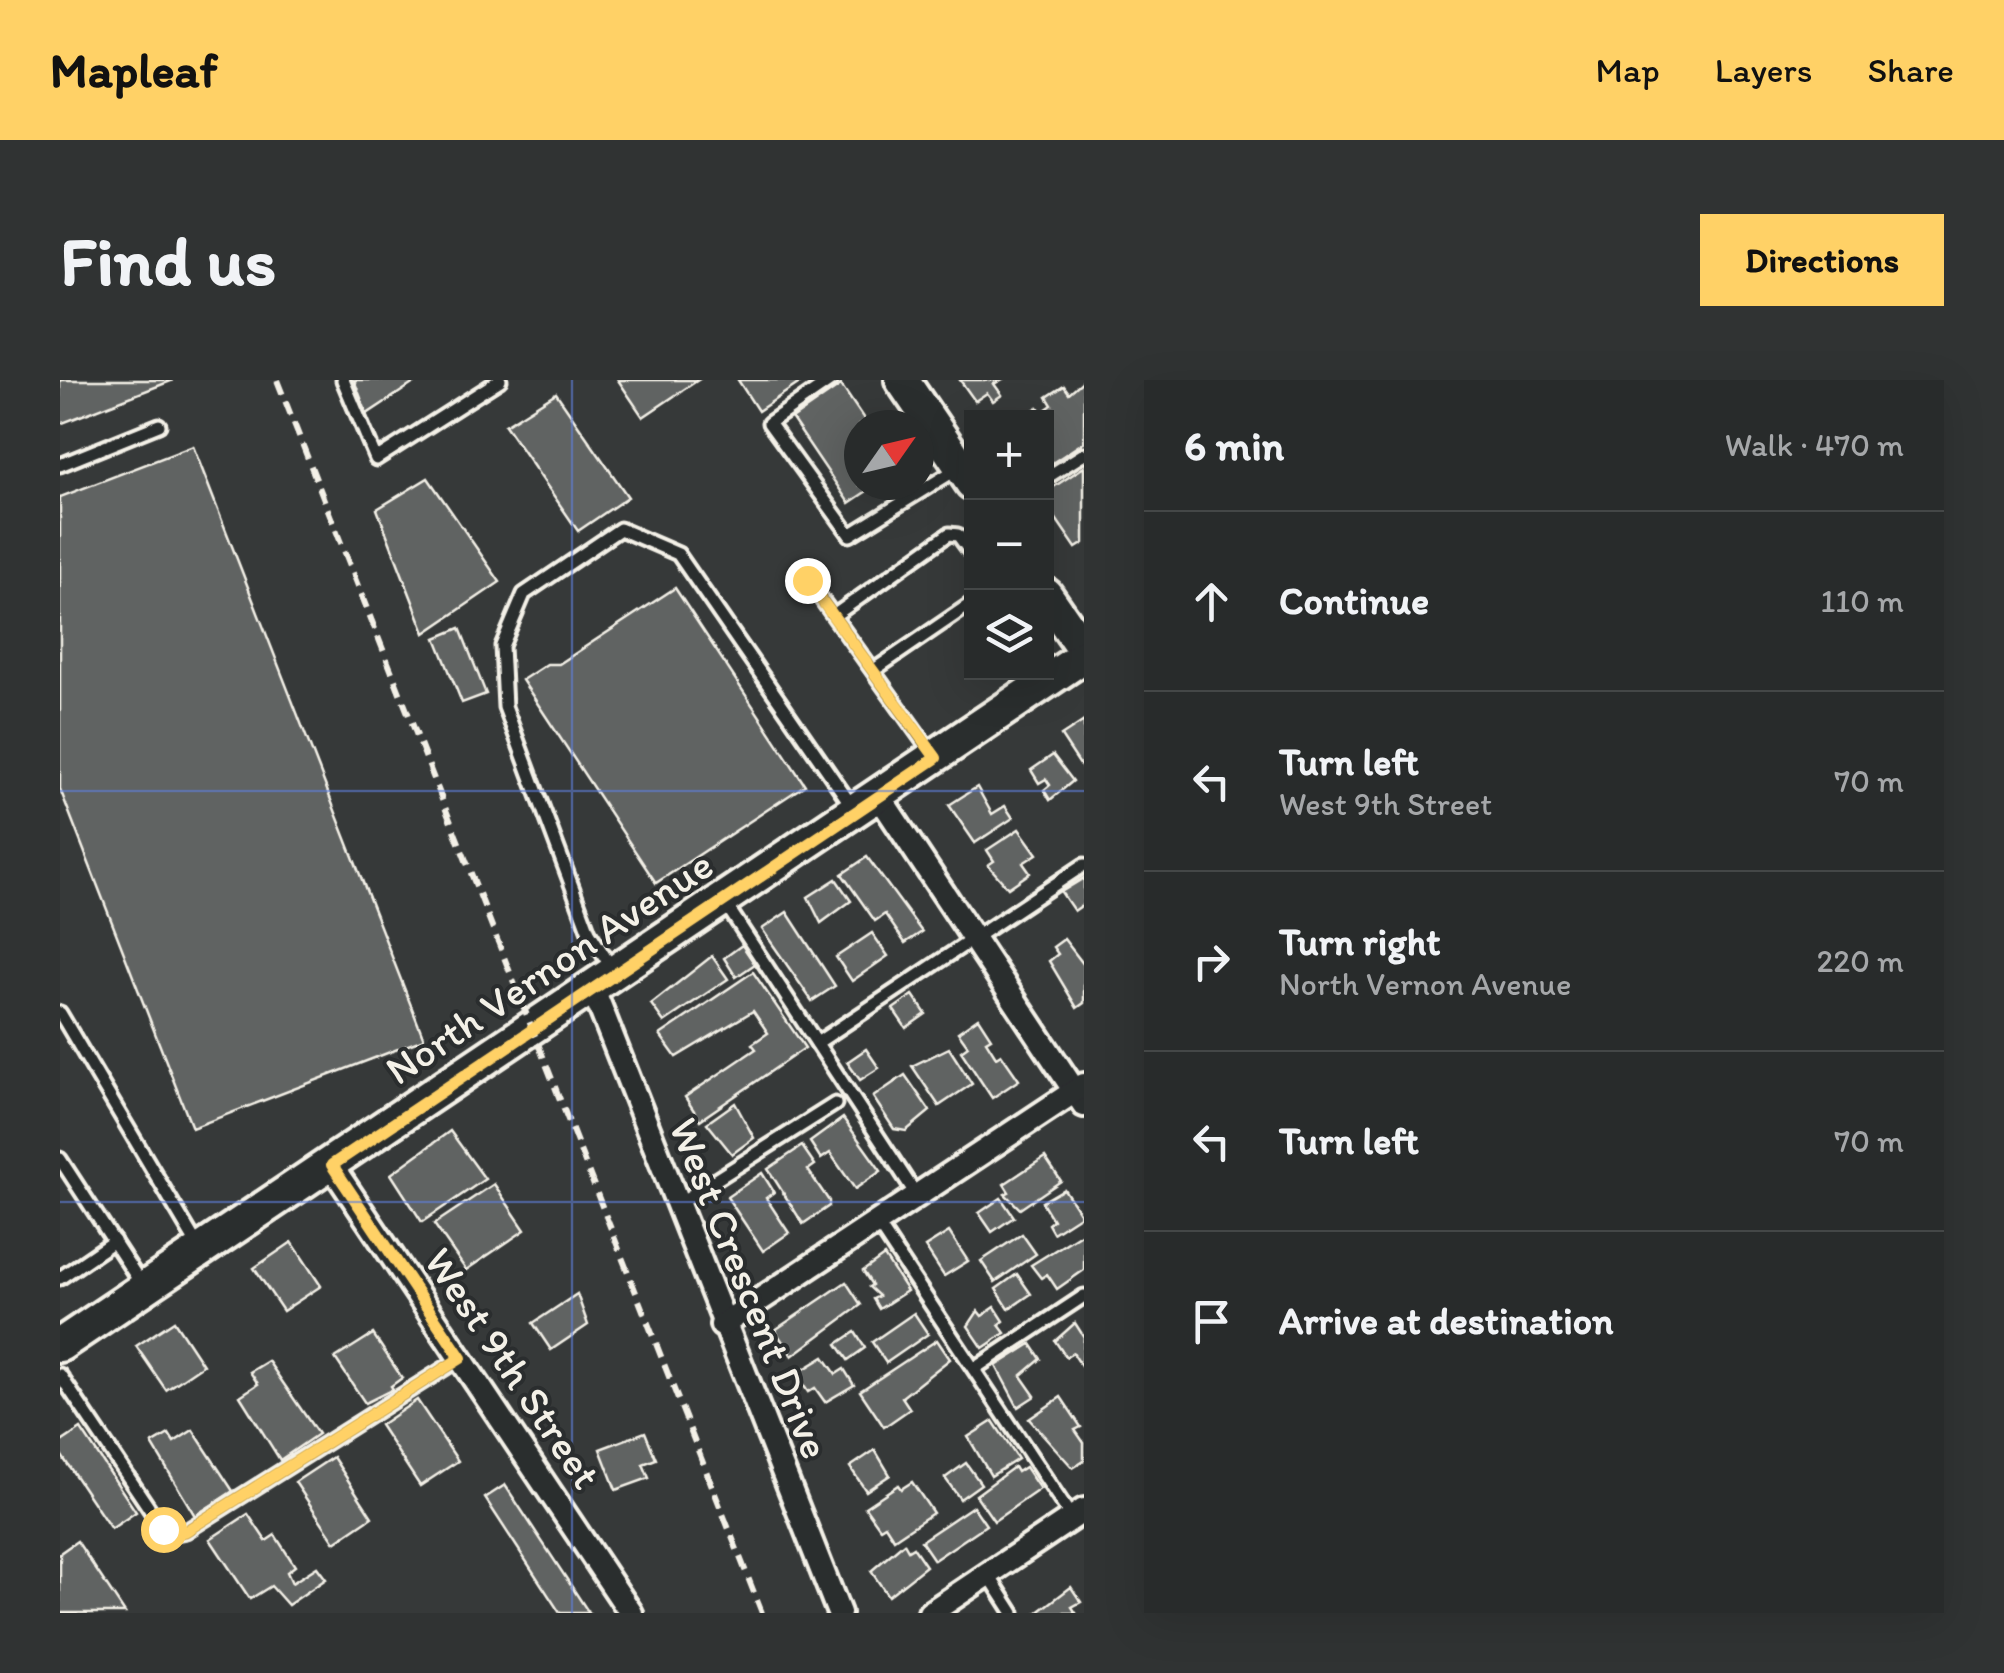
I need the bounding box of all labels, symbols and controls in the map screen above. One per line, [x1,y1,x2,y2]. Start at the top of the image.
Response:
text: Mapleaf [50,41,218,99]
text: Map [1596,49,1660,91]
text: Layers [1715,49,1812,91]
text: Share [1867,49,1954,91]
button: Directions [1700,214,1944,306]
text: Find us [60,218,276,303]
north arrow [844,410,934,500]
map controls [964,410,1054,680]
button: + [964,410,1054,500]
text: 6 min [1184,420,1284,471]
text: Walk · 470 m [1725,426,1904,464]
button: − [964,500,1054,590]
route end [785,558,831,604]
icon: ahead [1184,574,1239,629]
text: Continue [1279,578,1429,624]
text: 110 m [1820,582,1904,620]
button: layers [964,590,1054,680]
text: Turn left [1279,739,1419,785]
icon: left [1184,754,1239,809]
text: 70 m [1834,762,1904,800]
text: West 9th Street [1279,785,1492,823]
street label: North Vernon Avenue [376,839,722,1095]
text: Turn right [1279,919,1441,965]
icon: right [1184,934,1239,989]
text: 220 m [1817,942,1904,980]
text: North Vernon Avenue [1279,965,1571,1003]
street label: West Crescent Drive [658,1110,842,1466]
icon: left [1184,1114,1239,1169]
text: Turn left [1279,1118,1419,1164]
text: 70 m [1834,1122,1904,1160]
street label: West 9th Street [414,1238,612,1498]
icon: arrive [1184,1294,1239,1349]
text: Arrive at destination [1279,1298,1614,1344]
route start [141,1507,187,1553]

